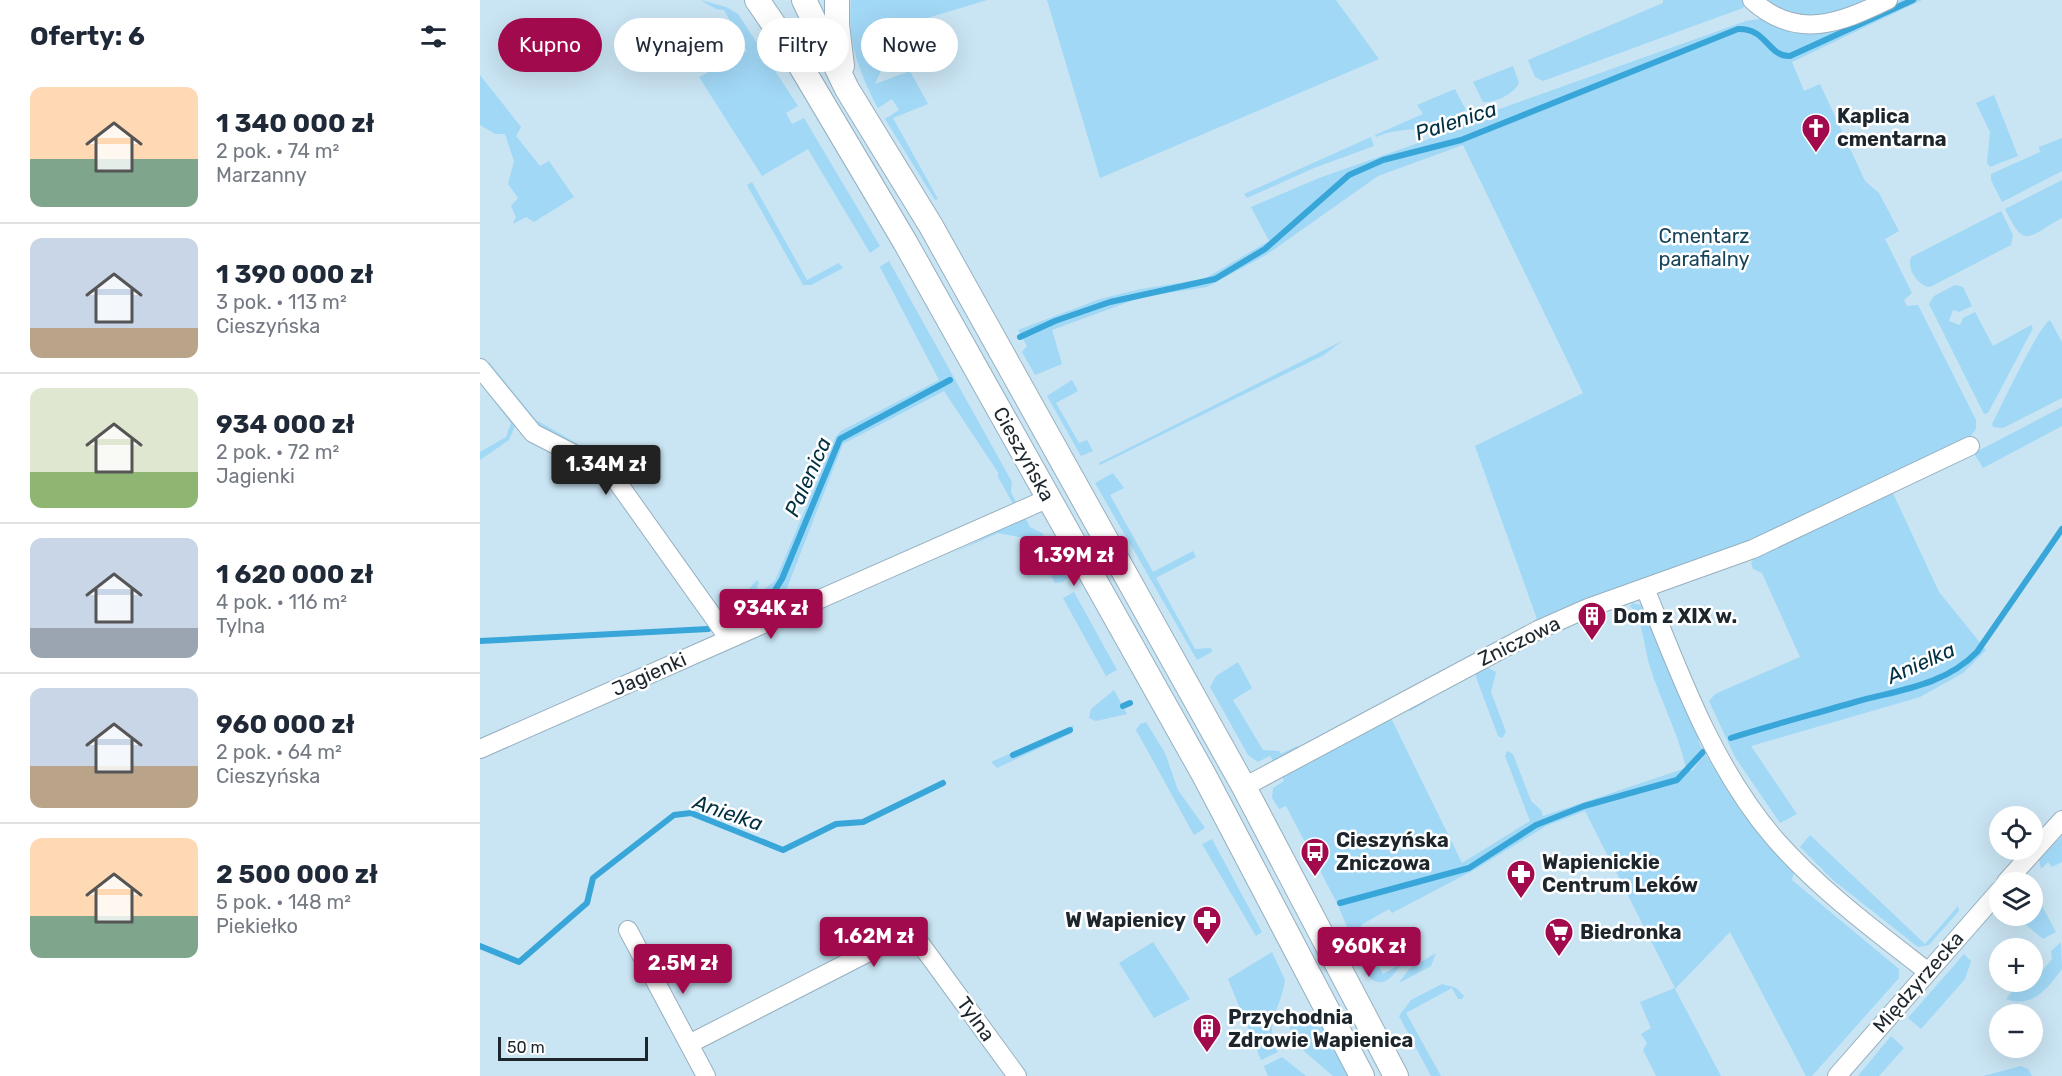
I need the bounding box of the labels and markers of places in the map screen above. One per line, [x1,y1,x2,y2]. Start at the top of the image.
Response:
place label: Kaplica cmentarna [1837,104,1947,151]
church icon: Kaplica cmentarna [1800,112,1832,154]
pin: 1.34M zł [544,445,668,496]
pin: 1.39M zł [1012,536,1136,587]
pin: 934K zł [716,589,826,640]
building icon: Dom z XIX w. [1576,600,1608,642]
place label: Dom z XIX w. [1613,604,1737,628]
place label: Cieszyńska Zniczowa [1336,828,1449,875]
bus stop icon: Cieszyńska Zniczowa [1299,836,1331,878]
place label: Wapienickie Centrum Leków [1542,850,1698,897]
pharmacy icon: Wapienickie Centrum Leków [1505,858,1537,900]
pharmacy icon: W Wapienicy [1191,904,1223,946]
place label: W Wapienicy [1065,908,1186,932]
supermarket icon: Biedronka [1543,916,1575,958]
pin: 1.62M zł [812,917,936,968]
place label: Biedronka [1580,920,1682,944]
pin: 960K zł [1314,927,1424,978]
pin: 2.5M zł [628,944,738,995]
place label: Przychodnia Zdrowie Wapienica [1228,1005,1413,1052]
building icon: Przychodnia Zdrowie Wapienica [1191,1012,1223,1054]

